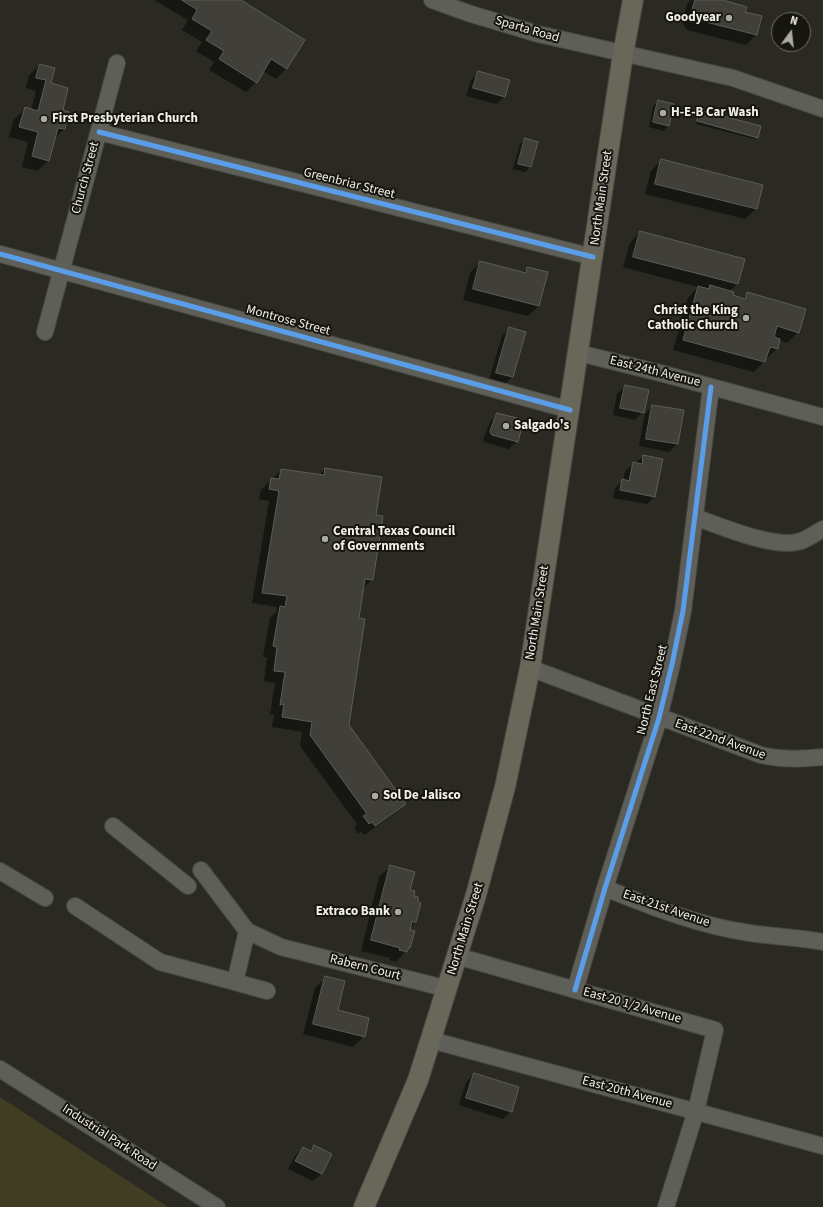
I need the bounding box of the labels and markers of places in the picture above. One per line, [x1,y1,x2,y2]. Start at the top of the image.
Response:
place label: Goodyear [666,10,721,26]
marker: Goodyear [724,13,734,23]
place label: H-E-B Car Wash [671,105,759,121]
marker: H-E-B Car Wash [658,108,668,118]
place label: First Presbyterian Church [52,111,198,127]
marker: First Presbyterian Church [39,114,49,124]
place label: Christ the King Catholic Church [647,303,738,334]
marker: Christ the King Catholic Church [741,313,751,323]
place label: Salgado's [514,418,569,434]
marker: Salgado's [501,421,511,431]
place label: Central Texas Council of Governments [333,524,455,555]
marker: Central Texas Council of Governments [320,534,330,544]
place label: Sol De Jalisco [383,788,461,804]
marker: Sol De Jalisco [370,791,380,801]
place label: Extraco Bank [316,904,390,920]
marker: Extraco Bank [393,907,403,917]

